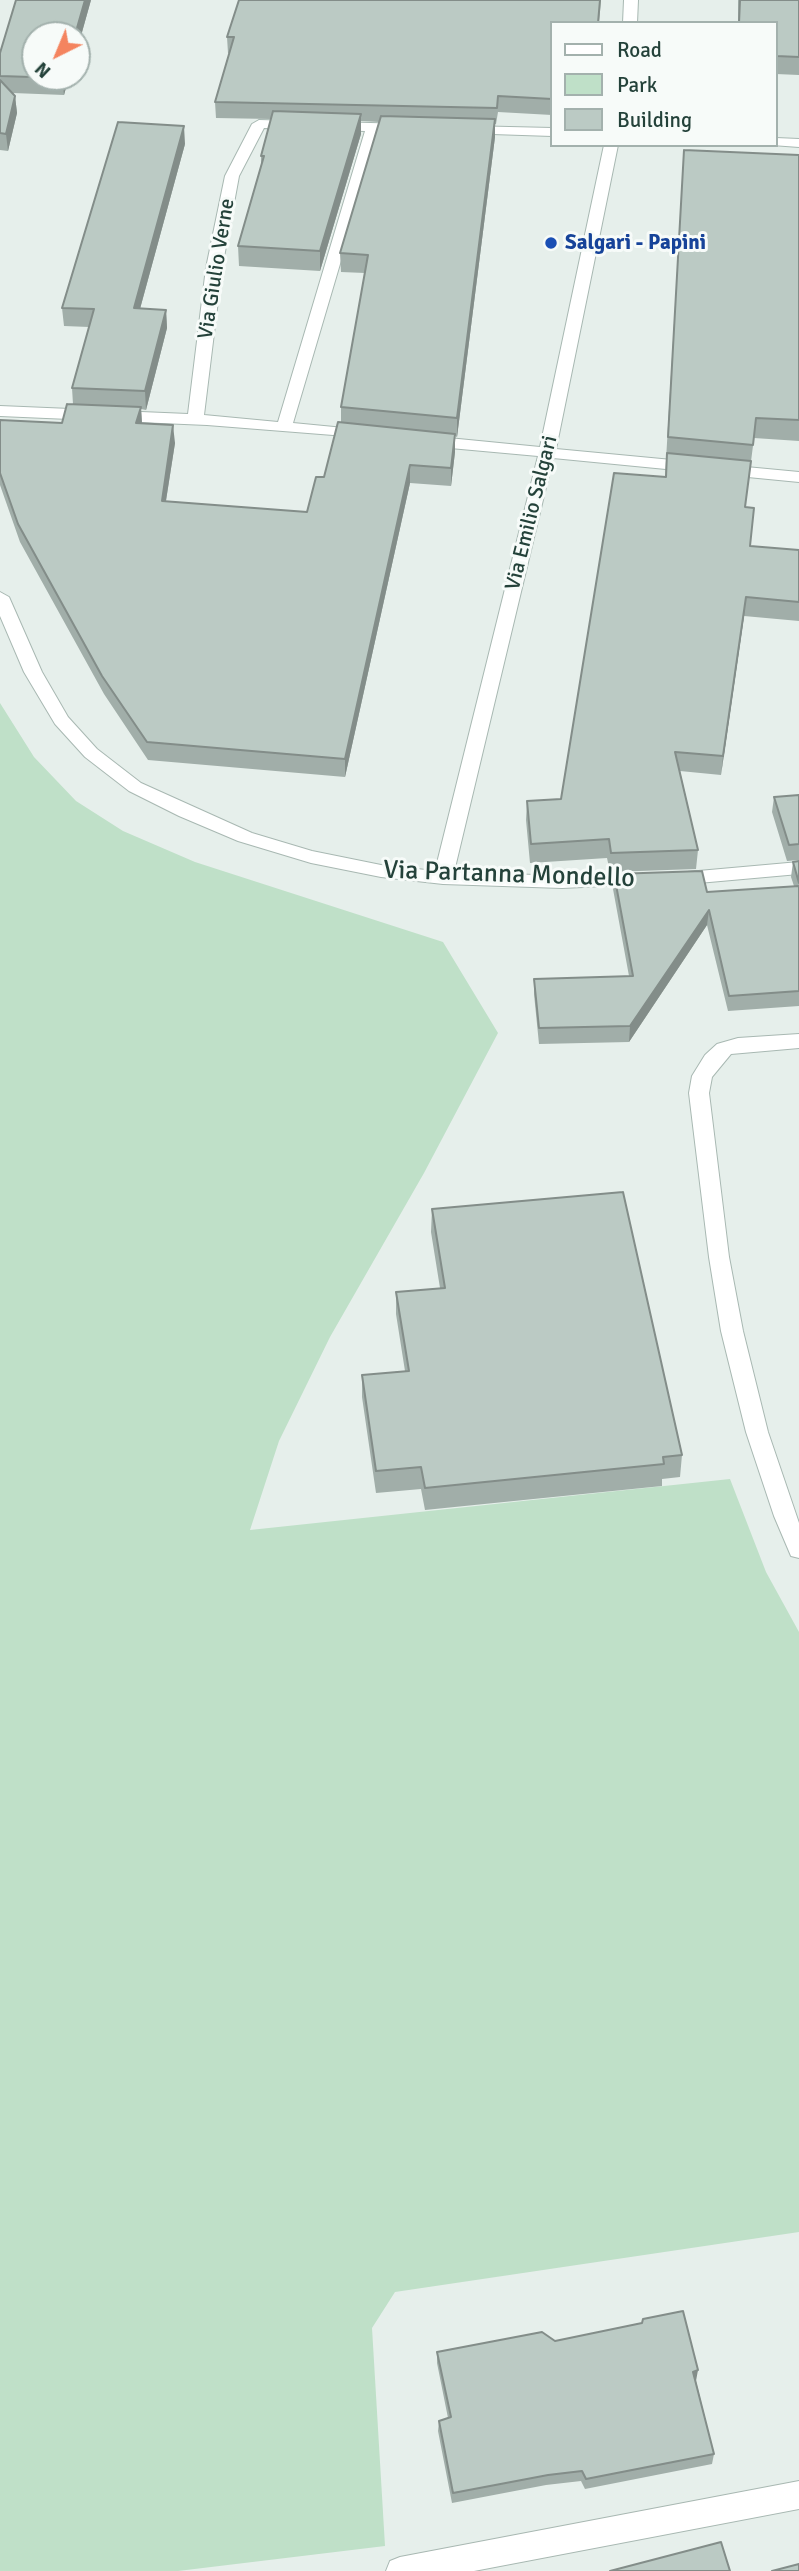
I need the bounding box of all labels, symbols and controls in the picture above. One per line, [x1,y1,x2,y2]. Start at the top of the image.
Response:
north arrow [21,21,91,91]
legend [550,21,778,147]
text: Road [617,37,662,63]
text: N [30,57,56,83]
text: Park [617,72,657,98]
text: Building [617,107,692,133]
street label: Via Giulio Verne [193,197,241,341]
place label: Salgari - Papini [565,230,706,256]
marker: Salgari - Papini [543,235,559,251]
street label: Via Emilio Salgari [501,433,563,593]
street label: Via Partanna Mondello [383,855,635,895]

